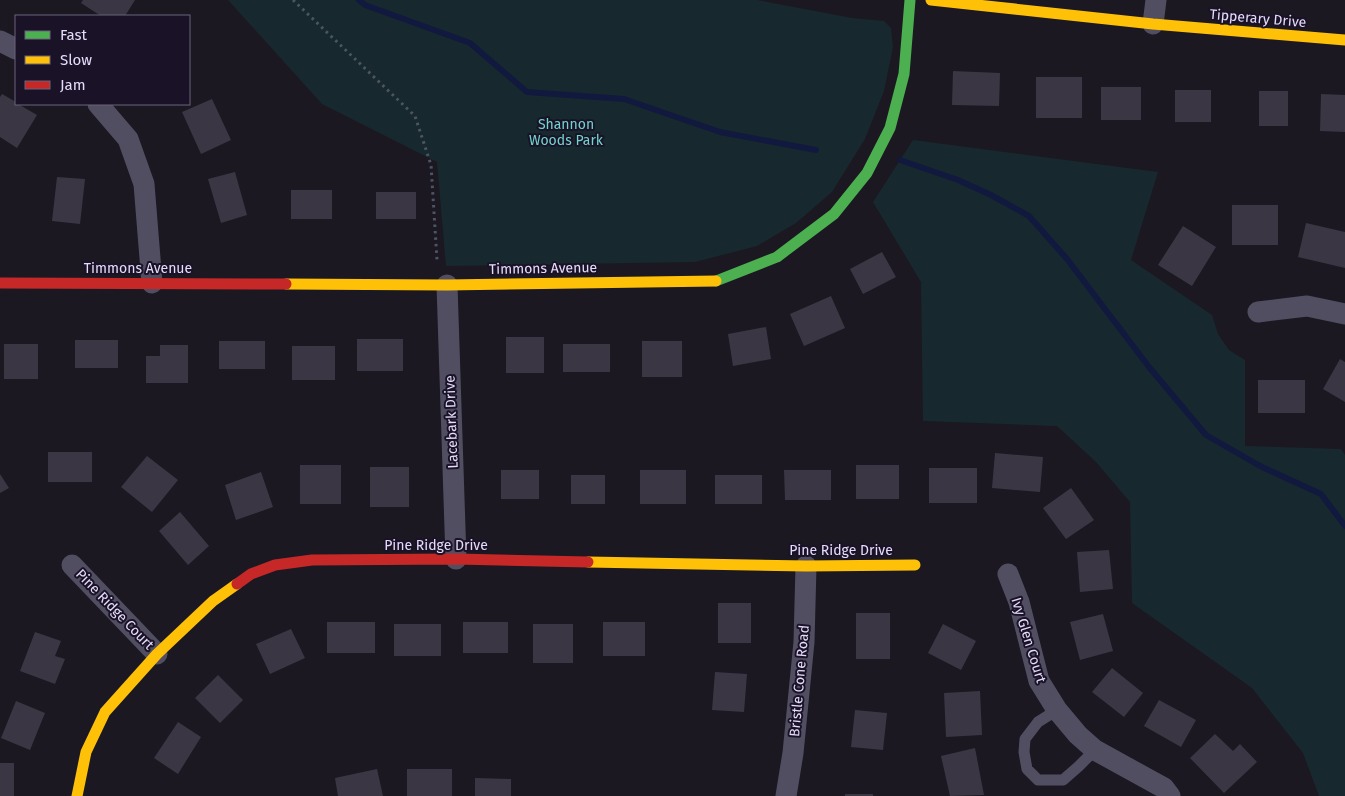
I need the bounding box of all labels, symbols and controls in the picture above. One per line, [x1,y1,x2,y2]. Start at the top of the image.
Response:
street label: Tipperary Drive [1209,6,1307,31]
legend [15,15,190,105]
text: Fast [60,26,87,44]
text: Slow [60,51,92,69]
text: Jam [60,76,86,94]
park label: Shannon Woods Park [529,116,604,149]
street label: Timmons Avenue [489,259,597,278]
street label: Timmons Avenue [84,260,192,277]
street label: Lacebark Drive [441,375,462,469]
street label: Pine Ridge Drive [384,537,488,554]
street label: Pine Ridge Drive [789,542,893,559]
street label: Pine Ridge Court [72,566,158,654]
street label: Ivy Glen Court [1007,595,1050,686]
street label: Bristle Cone Road [786,624,813,738]

